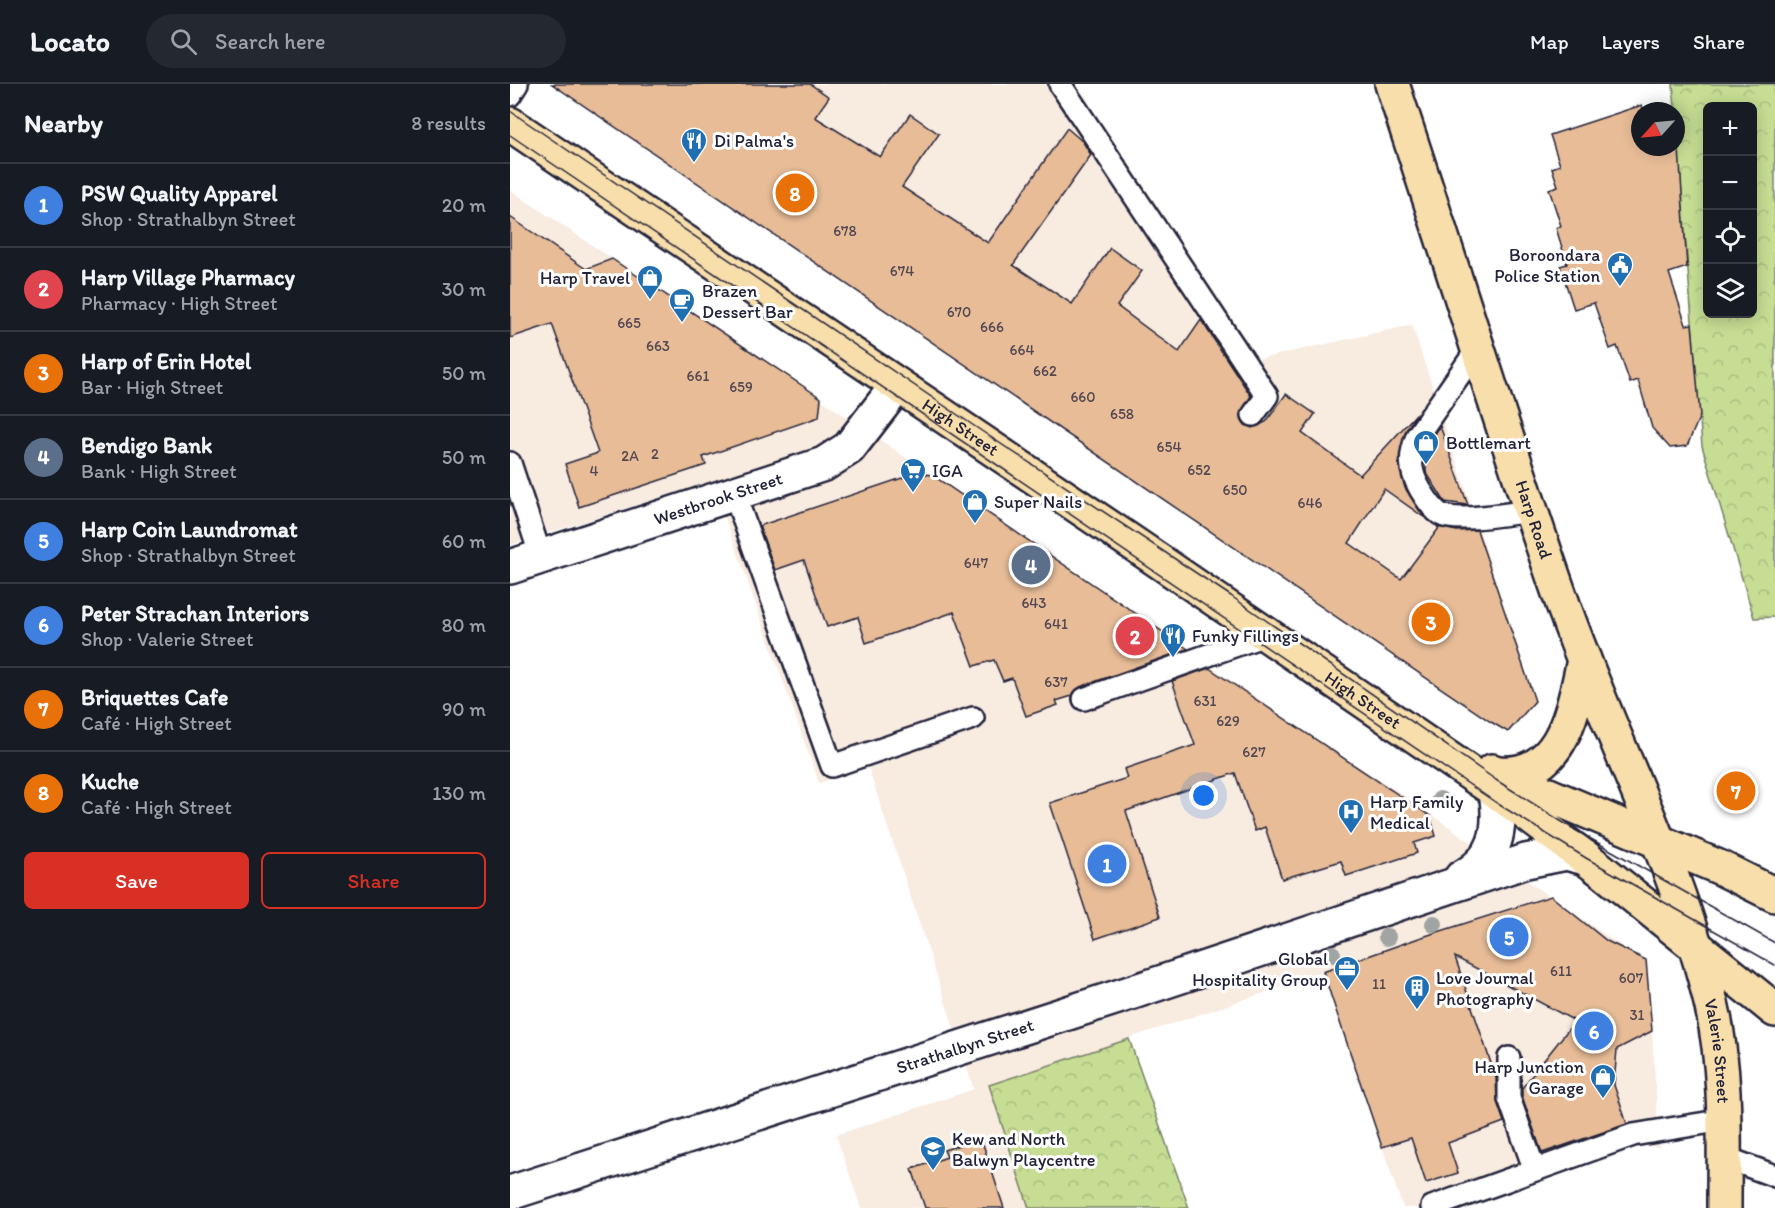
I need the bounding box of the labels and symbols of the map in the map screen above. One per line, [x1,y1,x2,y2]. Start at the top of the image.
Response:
north arrow [1631,102,1685,156]
restaurant icon: Di Palma's [679,126,709,164]
place label: Di Palma's [714,130,794,152]
pin: 8 [776,170,814,216]
house number: 678 [833,222,857,240]
place label: Boroondara Police Station [1494,244,1600,287]
public building icon: Boroondara Police Station [1605,250,1635,288]
house number: 674 [890,262,914,280]
shop icon: Harp Travel [635,263,665,301]
place label: Harp Travel [540,267,630,289]
place label: Brazen Dessert Bar [702,280,793,323]
cafe icon: Brazen Dessert Bar [667,286,697,324]
house number: 670 [947,303,971,321]
house number: 665 [617,314,641,332]
house number: 666 [980,318,1004,336]
house number: 663 [646,337,670,355]
house number: 664 [1010,341,1034,359]
house number: 662 [1033,362,1057,380]
house number: 661 [687,367,709,385]
house number: 659 [729,378,753,396]
house number: 660 [1070,388,1096,406]
street label: High Street [918,394,1003,461]
house number: 658 [1110,405,1134,423]
shop icon: Bottlemart [1411,428,1441,466]
place label: Bottlemart [1446,432,1531,454]
house number: 654 [1157,438,1181,456]
house number: 2 [651,445,659,463]
house number: 2A [621,447,639,465]
supermarket icon: IGA [898,456,928,494]
place label: IGA [932,460,963,482]
house number: 652 [1187,461,1211,479]
house number: 4 [589,462,599,480]
street label: Westbrook Street [651,467,786,530]
street label: Harp Road [1510,477,1557,562]
house number: 650 [1222,481,1248,499]
shop icon: Super Nails [960,487,990,525]
place label: Super Nails [994,491,1082,513]
house number: 646 [1298,494,1323,512]
pin: 4 [1012,542,1050,588]
house number: 647 [964,554,989,572]
house number: 643 [1021,594,1047,612]
pin: 3 [1412,600,1450,644]
pin: 2 [1116,614,1154,658]
house number: 641 [1044,615,1068,633]
restaurant icon: Funky Fillings [1158,621,1188,659]
place label: Funky Fillings [1192,625,1299,647]
street label: High Street [1320,666,1405,734]
house number: 637 [1044,673,1068,691]
house number: 631 [1193,692,1217,710]
house number: 629 [1216,712,1240,730]
house number: 627 [1242,743,1266,761]
pin: 7 [1716,768,1756,814]
your location [1189,781,1218,810]
place label: Harp Family Medical [1370,791,1464,834]
hospital icon: Harp Family Medical [1336,797,1366,835]
pin: 1 [1088,842,1126,886]
pin: 5 [1490,914,1528,960]
place label: Global Hospitality Group [1192,948,1328,991]
office icon: Global Hospitality Group [1332,954,1362,992]
house number: 611 [1550,962,1572,980]
place label: Love Journal Photography [1436,967,1534,1010]
house number: 607 [1619,969,1644,987]
building icon: Love Journal Photography [1402,973,1432,1011]
house number: 11 [1372,975,1386,993]
street label: Valerie Street [1699,997,1734,1104]
house number: 31 [1629,1006,1645,1024]
pin: 6 [1574,1008,1614,1054]
street label: Strathalbyn Street [893,1014,1037,1079]
place label: Harp Junction Garage [1475,1056,1584,1099]
shop icon: Harp Junction Garage [1588,1062,1618,1100]
place label: Kew and North Balwyn Playcentre [952,1128,1096,1171]
school or university icon: Kew and North Balwyn Playcentre [918,1134,948,1172]

